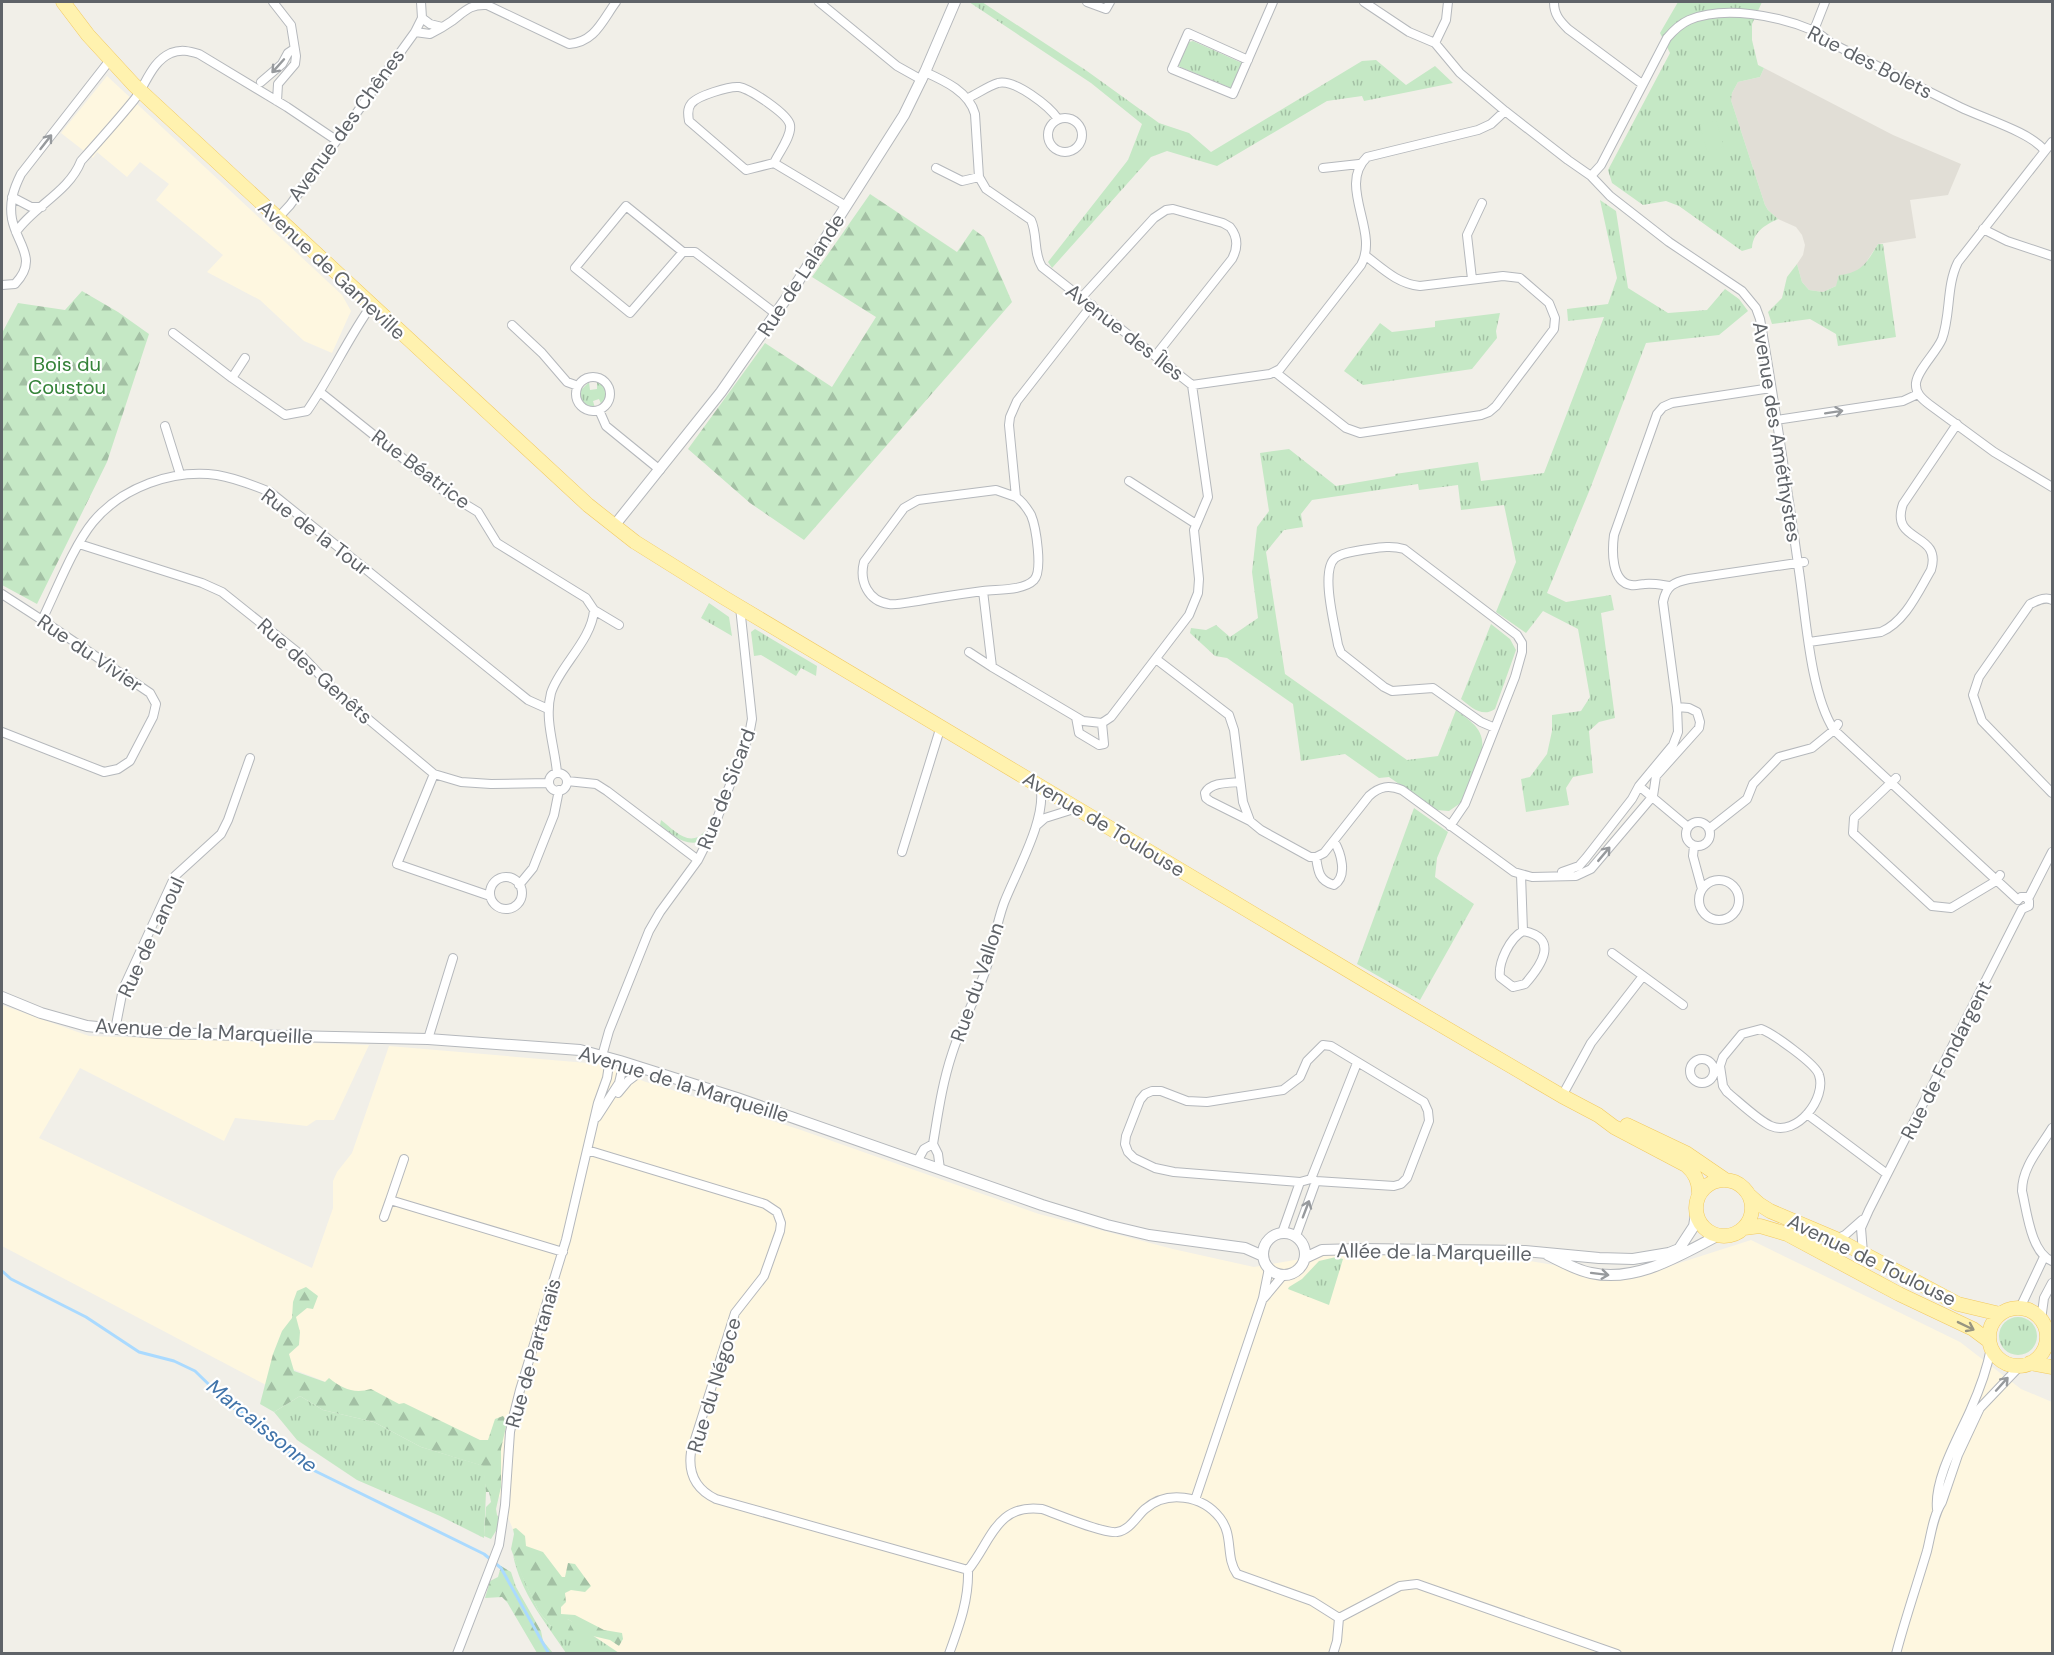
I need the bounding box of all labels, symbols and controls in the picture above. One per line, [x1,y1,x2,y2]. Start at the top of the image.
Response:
street label: Rue des Bolets [1803,19,1937,105]
street label: Avenue des Chênes [282,43,410,207]
one-way arrow [271,58,285,73]
one-way arrow [39,134,52,150]
street label: Avenue de Gameville [253,195,411,345]
street label: Rue de Lalande [752,209,850,341]
street label: Avenue des Îles [1061,278,1189,386]
street label: Avenue des Améthystes [1747,320,1807,544]
park label: Bois du Coustou [28,351,106,400]
one-way arrow [1824,406,1843,417]
street label: Rue Béatrice [366,423,476,515]
street label: Rue de la Tour [256,482,376,582]
street label: Rue du Vivier [32,608,148,698]
street label: Rue des Genêts [252,612,378,730]
street label: Rue de Sicard [691,725,761,853]
street label: Avenue de Toulouse [1018,765,1190,883]
one-way arrow [1597,846,1610,862]
street label: Rue de Lanoul [112,873,190,1001]
street label: Rue du Vallon [944,919,1010,1045]
street label: Rue de Fondargent [1895,976,1997,1144]
street label: Avenue de la Marqueille [94,1012,314,1050]
street label: Avenue de la Marqueille [576,1040,792,1128]
one-way arrow [1301,1200,1312,1219]
street label: Avenue de Toulouse [1783,1208,1961,1312]
street label: Allée de la Marqueille [1336,1237,1532,1267]
one-way arrow [1589,1269,1609,1280]
street label: Rue de Partanaïs [499,1275,567,1431]
street label: Rue du Négoce [681,1314,747,1456]
one-way arrow [1956,1320,1974,1332]
water label: Marcaissonne [201,1373,323,1479]
one-way arrow [1995,1377,2009,1392]

